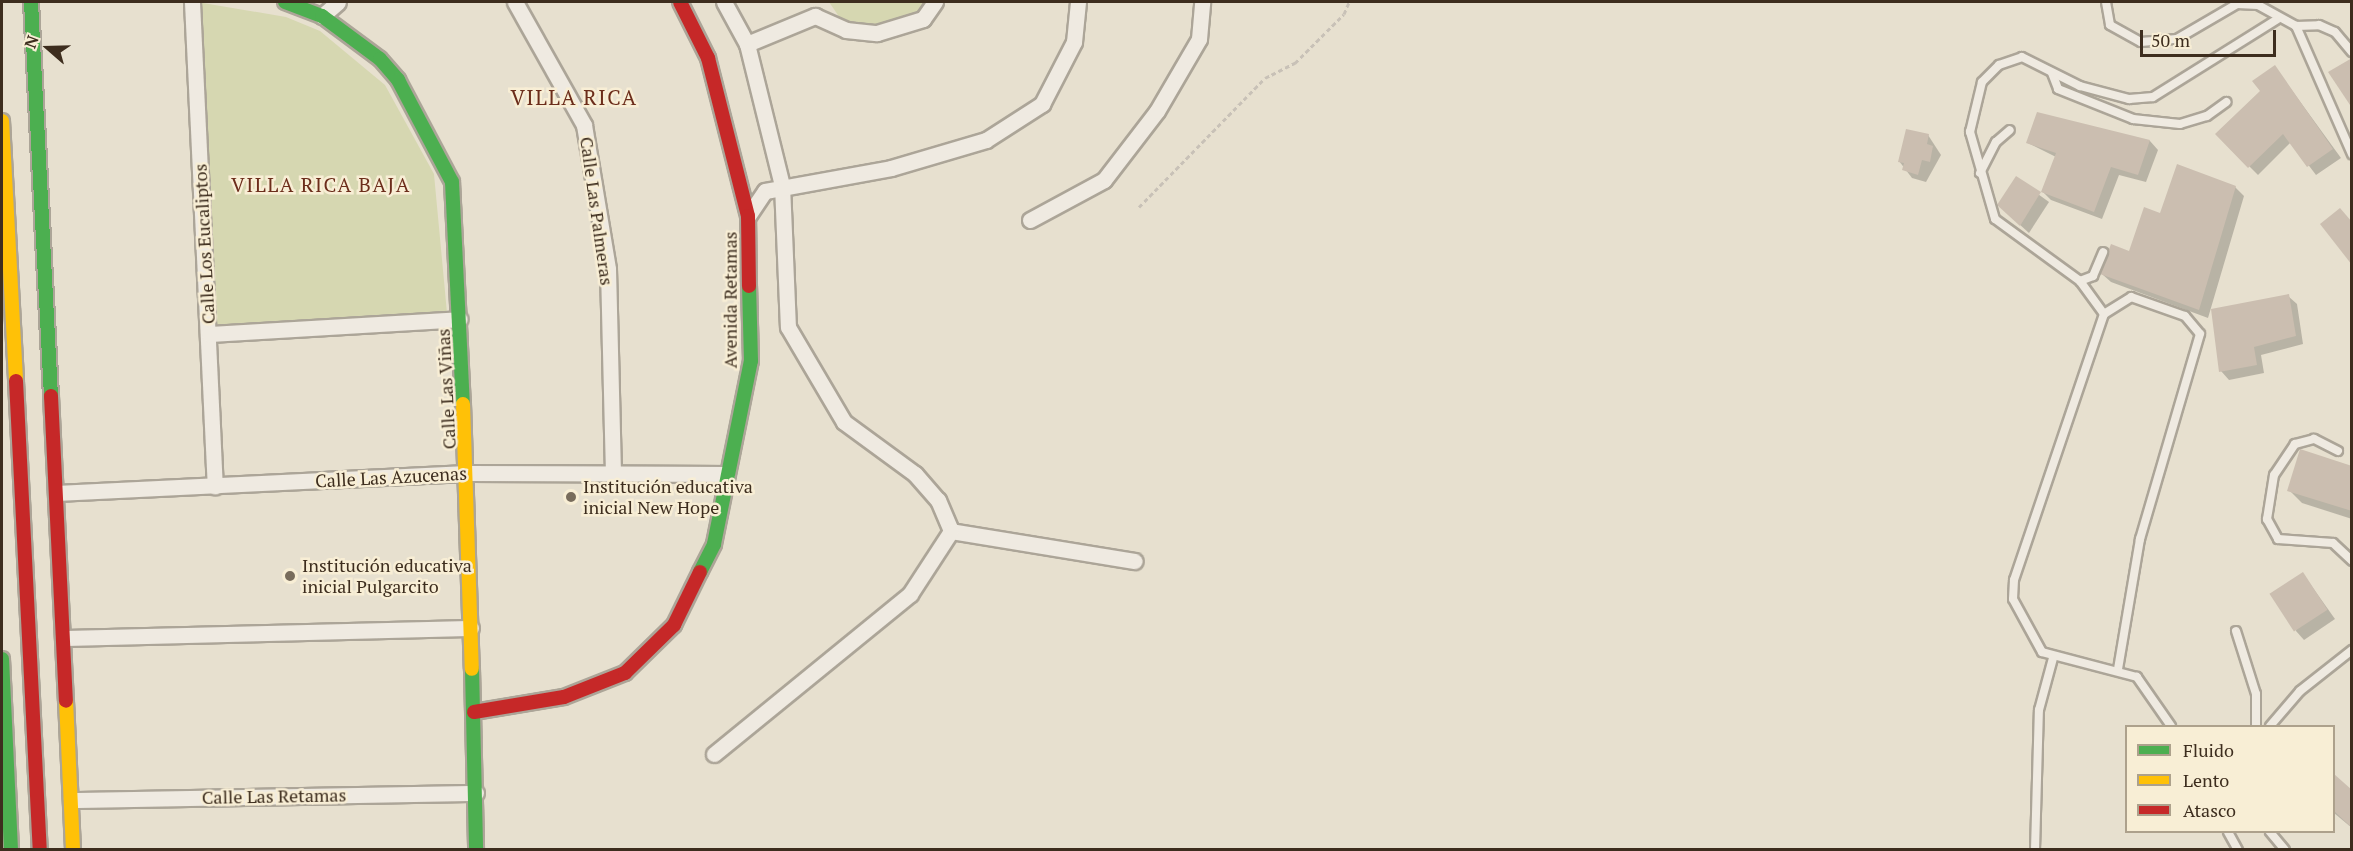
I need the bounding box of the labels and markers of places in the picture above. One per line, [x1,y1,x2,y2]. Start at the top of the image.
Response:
place label: Institución educativa inicial New Hope [583,476,753,518]
marker: Institución educativa inicial New Hope [564,490,578,504]
place label: Institución educativa inicial Pulgarcito [302,555,472,598]
marker: Institución educativa inicial Pulgarcito [283,569,297,583]

